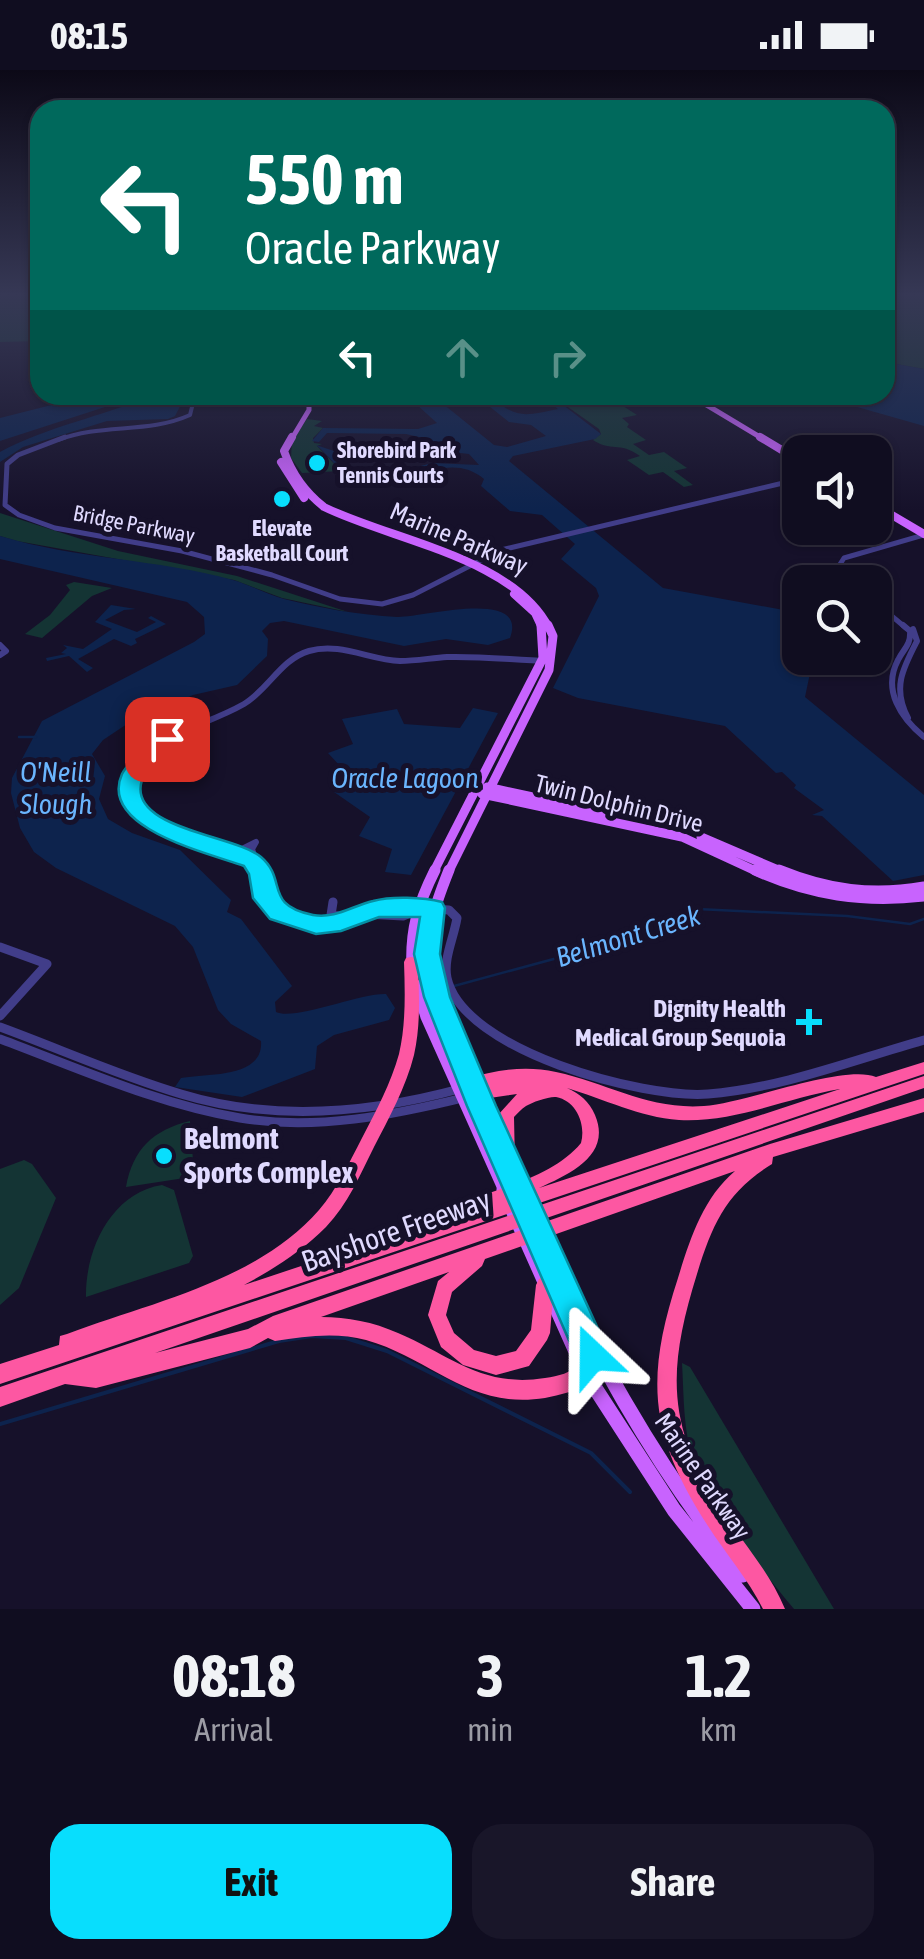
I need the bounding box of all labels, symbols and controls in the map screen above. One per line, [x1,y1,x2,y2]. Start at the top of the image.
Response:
text: 08:15 [50,14,128,57]
text: 550 m [245,139,404,219]
icon: left [80,140,210,270]
text: Oracle Parkway [245,222,500,274]
icon: left [330,330,385,385]
icon: ahead [435,330,490,385]
icon: right [540,330,595,385]
map controls [782,435,892,675]
button: sound [782,435,892,545]
place label: Shorebird Park Tennis Courts [337,437,456,488]
marker: Shorebird Park Tennis Courts [306,452,328,474]
marker: Elevate Basketball Court [271,488,293,510]
street label: Marine Parkway [386,496,532,580]
street label: Bridge Parkway [71,499,197,549]
place label: Elevate Basketball Court [216,515,349,566]
button: search [782,565,892,675]
pin [125,697,210,782]
icon: arrive [140,712,195,767]
water label: O'Neill Slough [19,756,93,820]
water label: Oracle Lagoon [331,762,479,794]
street label: Twin Dolphin Drive [532,769,706,837]
water label: Belmont Creek [552,899,705,973]
place label: Dignity Health Medical Group Sequoia [575,994,786,1051]
marker: Dignity Health Medical Group Sequoia [796,1009,822,1035]
place label: Belmont Sports Complex [184,1121,353,1189]
marker: Belmont Sports Complex [153,1145,175,1167]
street label: Bayshore Freeway [297,1182,495,1278]
position arrow [541,1304,645,1408]
street label: Marine Parkway [649,1408,757,1544]
text: 08:18 [172,1641,295,1710]
text: 3 [476,1641,504,1710]
text: 1.2 [685,1641,752,1710]
text: Arrival [195,1711,273,1748]
text: min [467,1711,513,1748]
text: km [700,1711,737,1748]
button: Exit [50,1824,452,1939]
button: Share [472,1824,874,1939]

